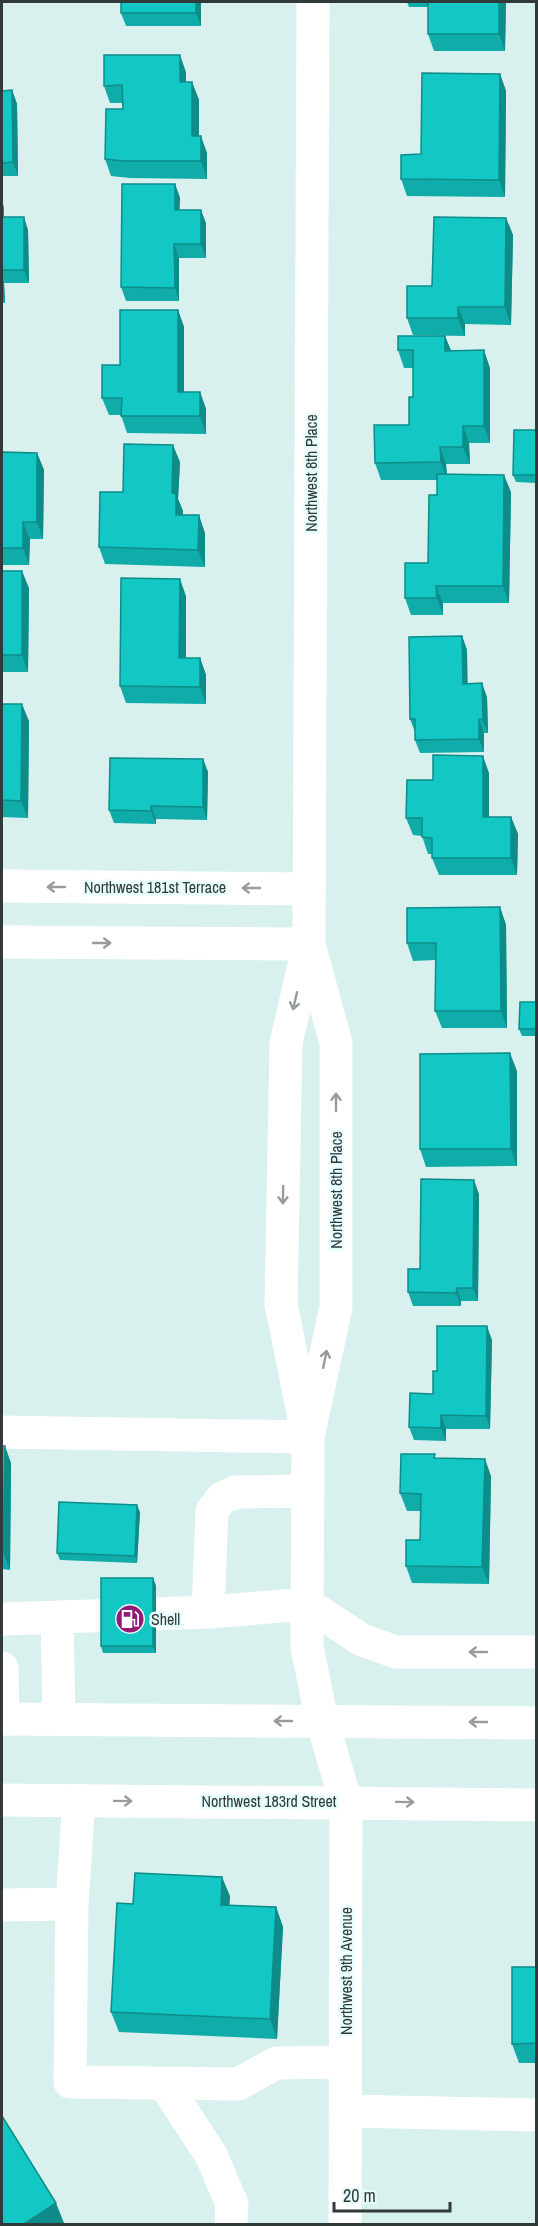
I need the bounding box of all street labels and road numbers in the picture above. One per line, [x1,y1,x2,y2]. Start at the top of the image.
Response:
street label: Northwest 8th Place [300,414,322,532]
street label: Northwest 181st Terrace [84,876,226,898]
street label: Northwest 8th Place [325,1131,347,1249]
street label: Northwest 183rd Street [202,1790,337,1812]
street label: Northwest 9th Avenue [335,1907,357,2035]

